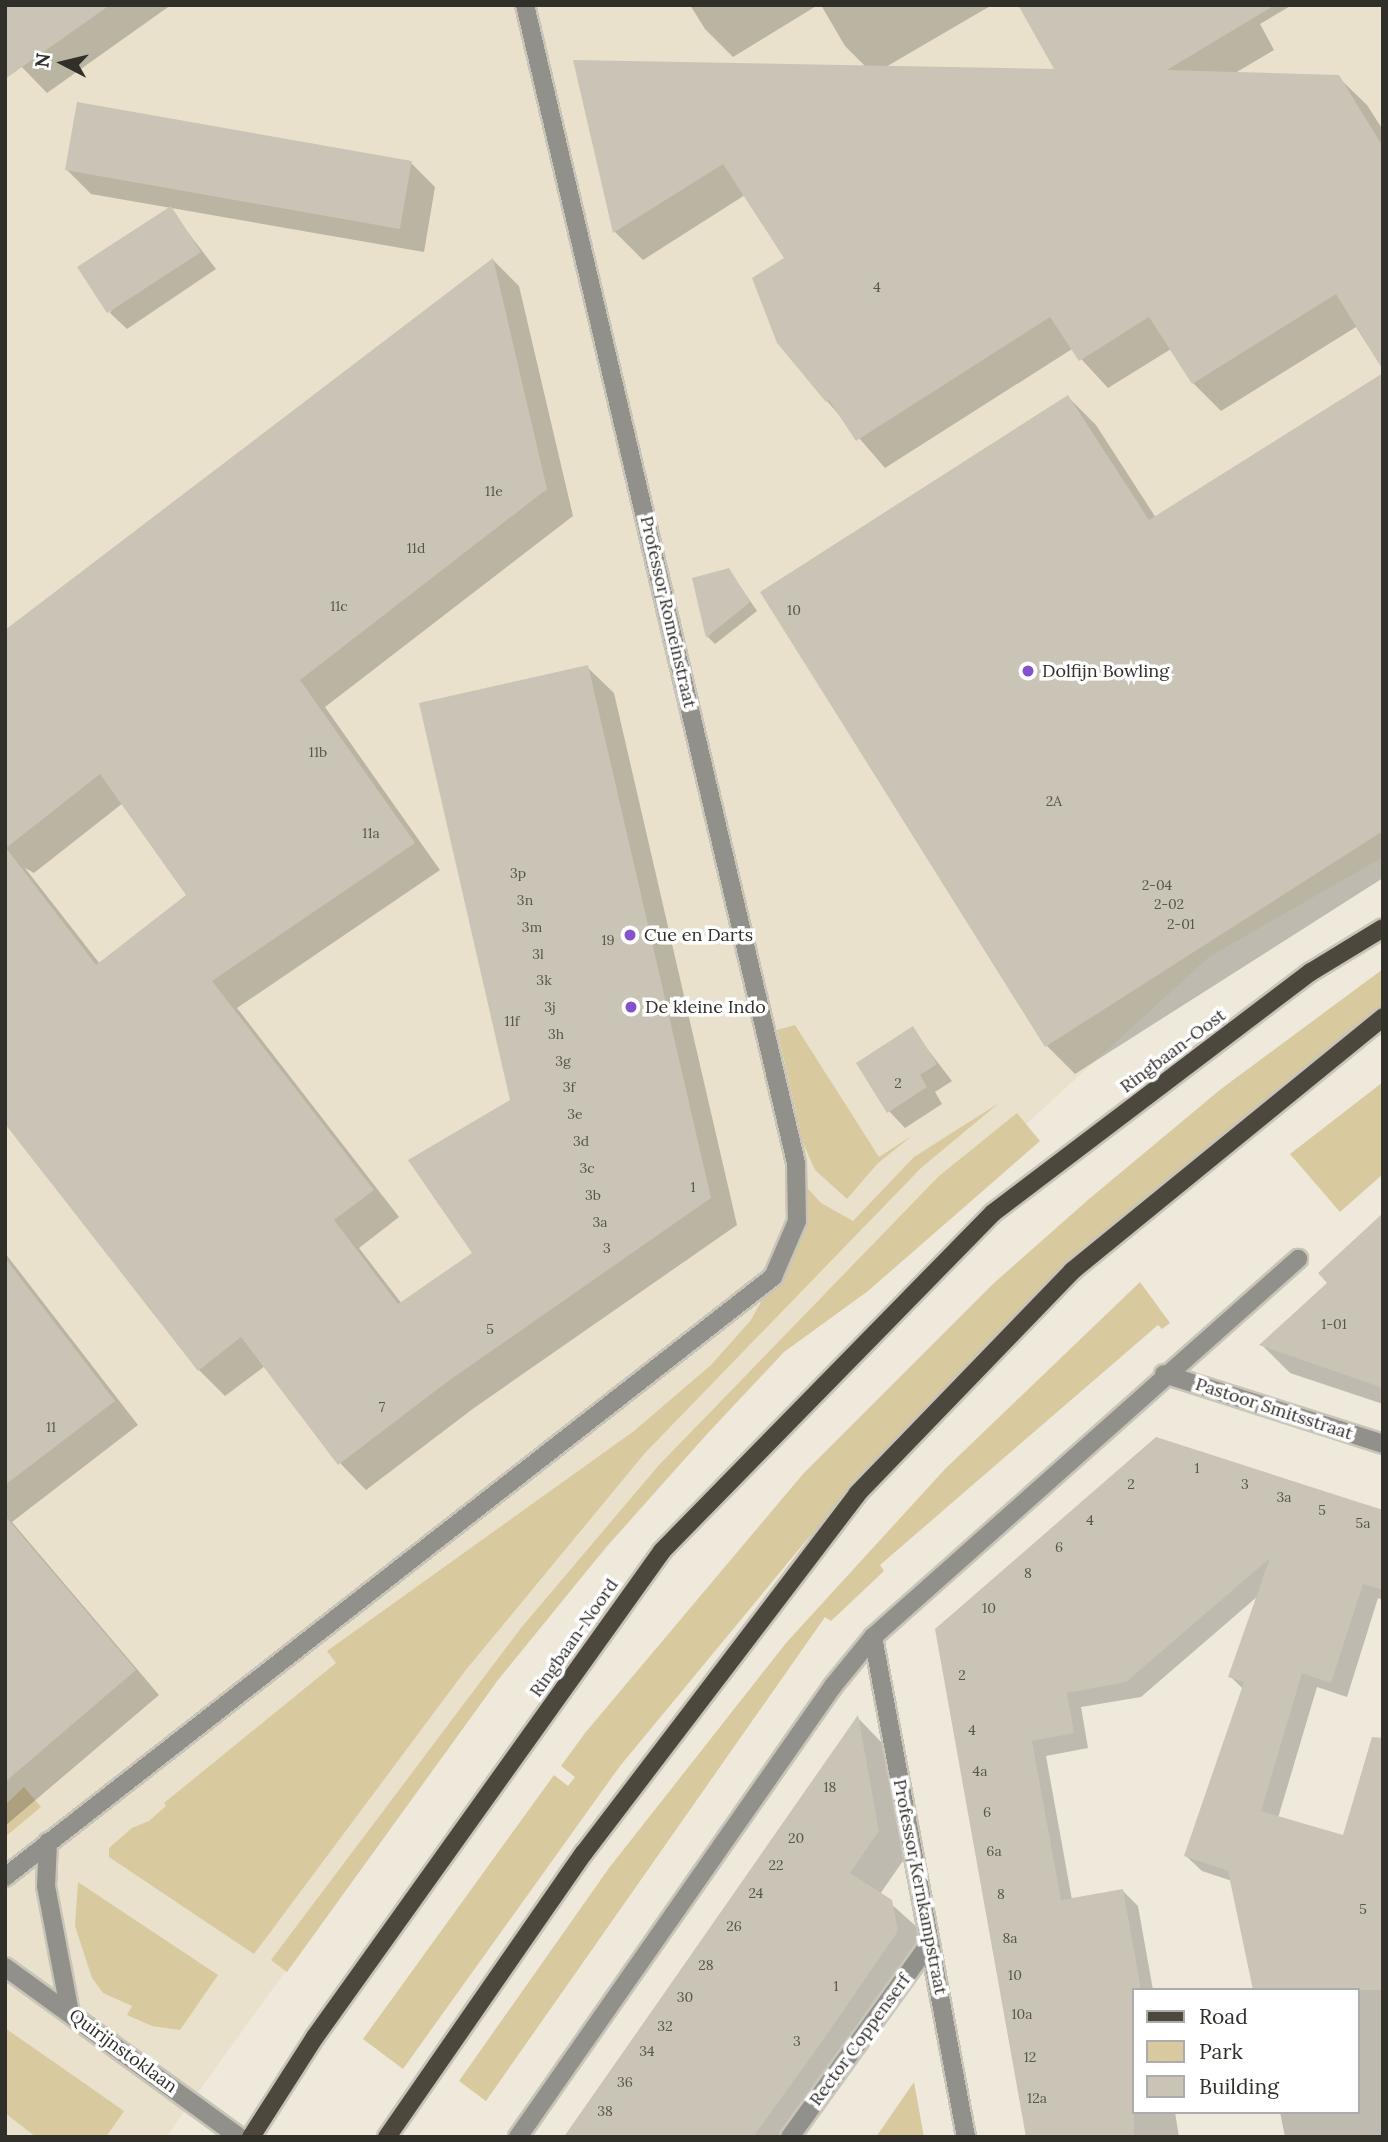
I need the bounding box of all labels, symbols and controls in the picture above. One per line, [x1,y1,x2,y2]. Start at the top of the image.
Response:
north arrow [28,28,98,98]
text: N [29,52,55,69]
house number: 4 [873,279,881,295]
house number: 11e [485,483,503,499]
street label: Professor Romeinstraat [635,514,701,710]
house number: 11d [407,540,425,556]
house number: 11c [330,598,348,614]
house number: 10 [787,602,801,618]
place label: Dolfijn Bowling [1042,660,1169,682]
marker: Dolfijn Bowling [1020,663,1036,679]
house number: 11b [309,744,327,760]
house number: 2A [1046,793,1062,809]
house number: 11a [362,825,380,841]
house number: 3p [510,865,526,881]
house number: 2-04 [1142,877,1172,893]
house number: 3n [517,892,533,908]
house number: 2-02 [1154,896,1184,912]
house number: 2-01 [1167,916,1195,932]
house number: 3m [522,919,542,935]
place label: Cue en Darts [644,924,753,946]
marker: Cue en Darts [622,927,638,943]
house number: 19 [601,932,615,948]
house number: 3l [532,946,544,962]
house number: 3k [536,972,552,988]
place label: De kleine Indo [645,996,766,1018]
house number: 3j [544,999,556,1015]
marker: De kleine Indo [623,999,639,1015]
street label: Ringbaan-Oost [1116,1004,1230,1098]
house number: 11f [505,1013,519,1029]
house number: 3h [548,1026,564,1042]
house number: 3g [555,1053,571,1069]
house number: 2 [894,1075,902,1091]
house number: 3f [563,1079,575,1095]
house number: 3e [567,1106,583,1122]
house number: 3d [573,1133,589,1149]
house number: 3c [579,1160,595,1176]
house number: 1 [690,1179,696,1195]
house number: 3b [585,1187,601,1203]
house number: 3a [592,1214,608,1230]
house number: 3 [603,1240,611,1256]
house number: 1-01 [1321,1316,1347,1332]
house number: 5 [486,1321,494,1337]
street label: Pastoor Smitsstraat [1193,1373,1355,1445]
house number: 7 [379,1399,385,1415]
house number: 11 [46,1419,56,1435]
house number: 1 [1194,1460,1200,1476]
house number: 2 [1127,1476,1135,1492]
house number: 3 [1241,1476,1249,1492]
house number: 3a [1276,1489,1292,1505]
house number: 5 [1318,1502,1326,1518]
house number: 4 [1086,1512,1094,1528]
house number: 5a [1356,1515,1370,1531]
house number: 6 [1055,1539,1063,1555]
house number: 8 [1024,1565,1032,1581]
street label: Ringbaan-Noord [525,1575,623,1701]
house number: 10 [982,1600,996,1616]
house number: 2 [958,1667,966,1683]
house number: 4 [968,1722,976,1738]
house number: 4a [973,1763,987,1779]
street label: Professor Kernkampstraat [888,1777,952,1997]
house number: 18 [824,1779,836,1795]
house number: 6 [983,1804,991,1820]
house number: 20 [788,1830,804,1846]
house number: 6a [986,1843,1002,1859]
house number: 22 [768,1857,784,1873]
house number: 24 [749,1885,763,1901]
house number: 8 [997,1886,1005,1902]
house number: 5 [1359,1901,1367,1917]
house number: 26 [726,1918,742,1934]
house number: 8a [1002,1930,1018,1946]
house number: 28 [698,1957,714,1973]
house number: 10 [1008,1967,1022,1983]
street label: Rector Coppenserf [805,1970,915,2110]
house number: 1 [833,1978,839,1994]
legend [1132,1988,1360,2114]
house number: 30 [677,1989,693,2005]
text: Road [1199,2003,1248,2030]
street label: Quirijnstoklaan [65,2004,181,2098]
house number: 10a [1011,2006,1033,2022]
house number: 32 [657,2018,673,2034]
house number: 3 [793,2033,801,2049]
text: Park [1199,2038,1243,2065]
house number: 34 [639,2043,655,2059]
house number: 12 [1024,2049,1036,2065]
text: Building [1199,2073,1279,2100]
house number: 36 [617,2074,633,2090]
house number: 12a [1027,2090,1047,2106]
house number: 38 [597,2103,613,2119]

